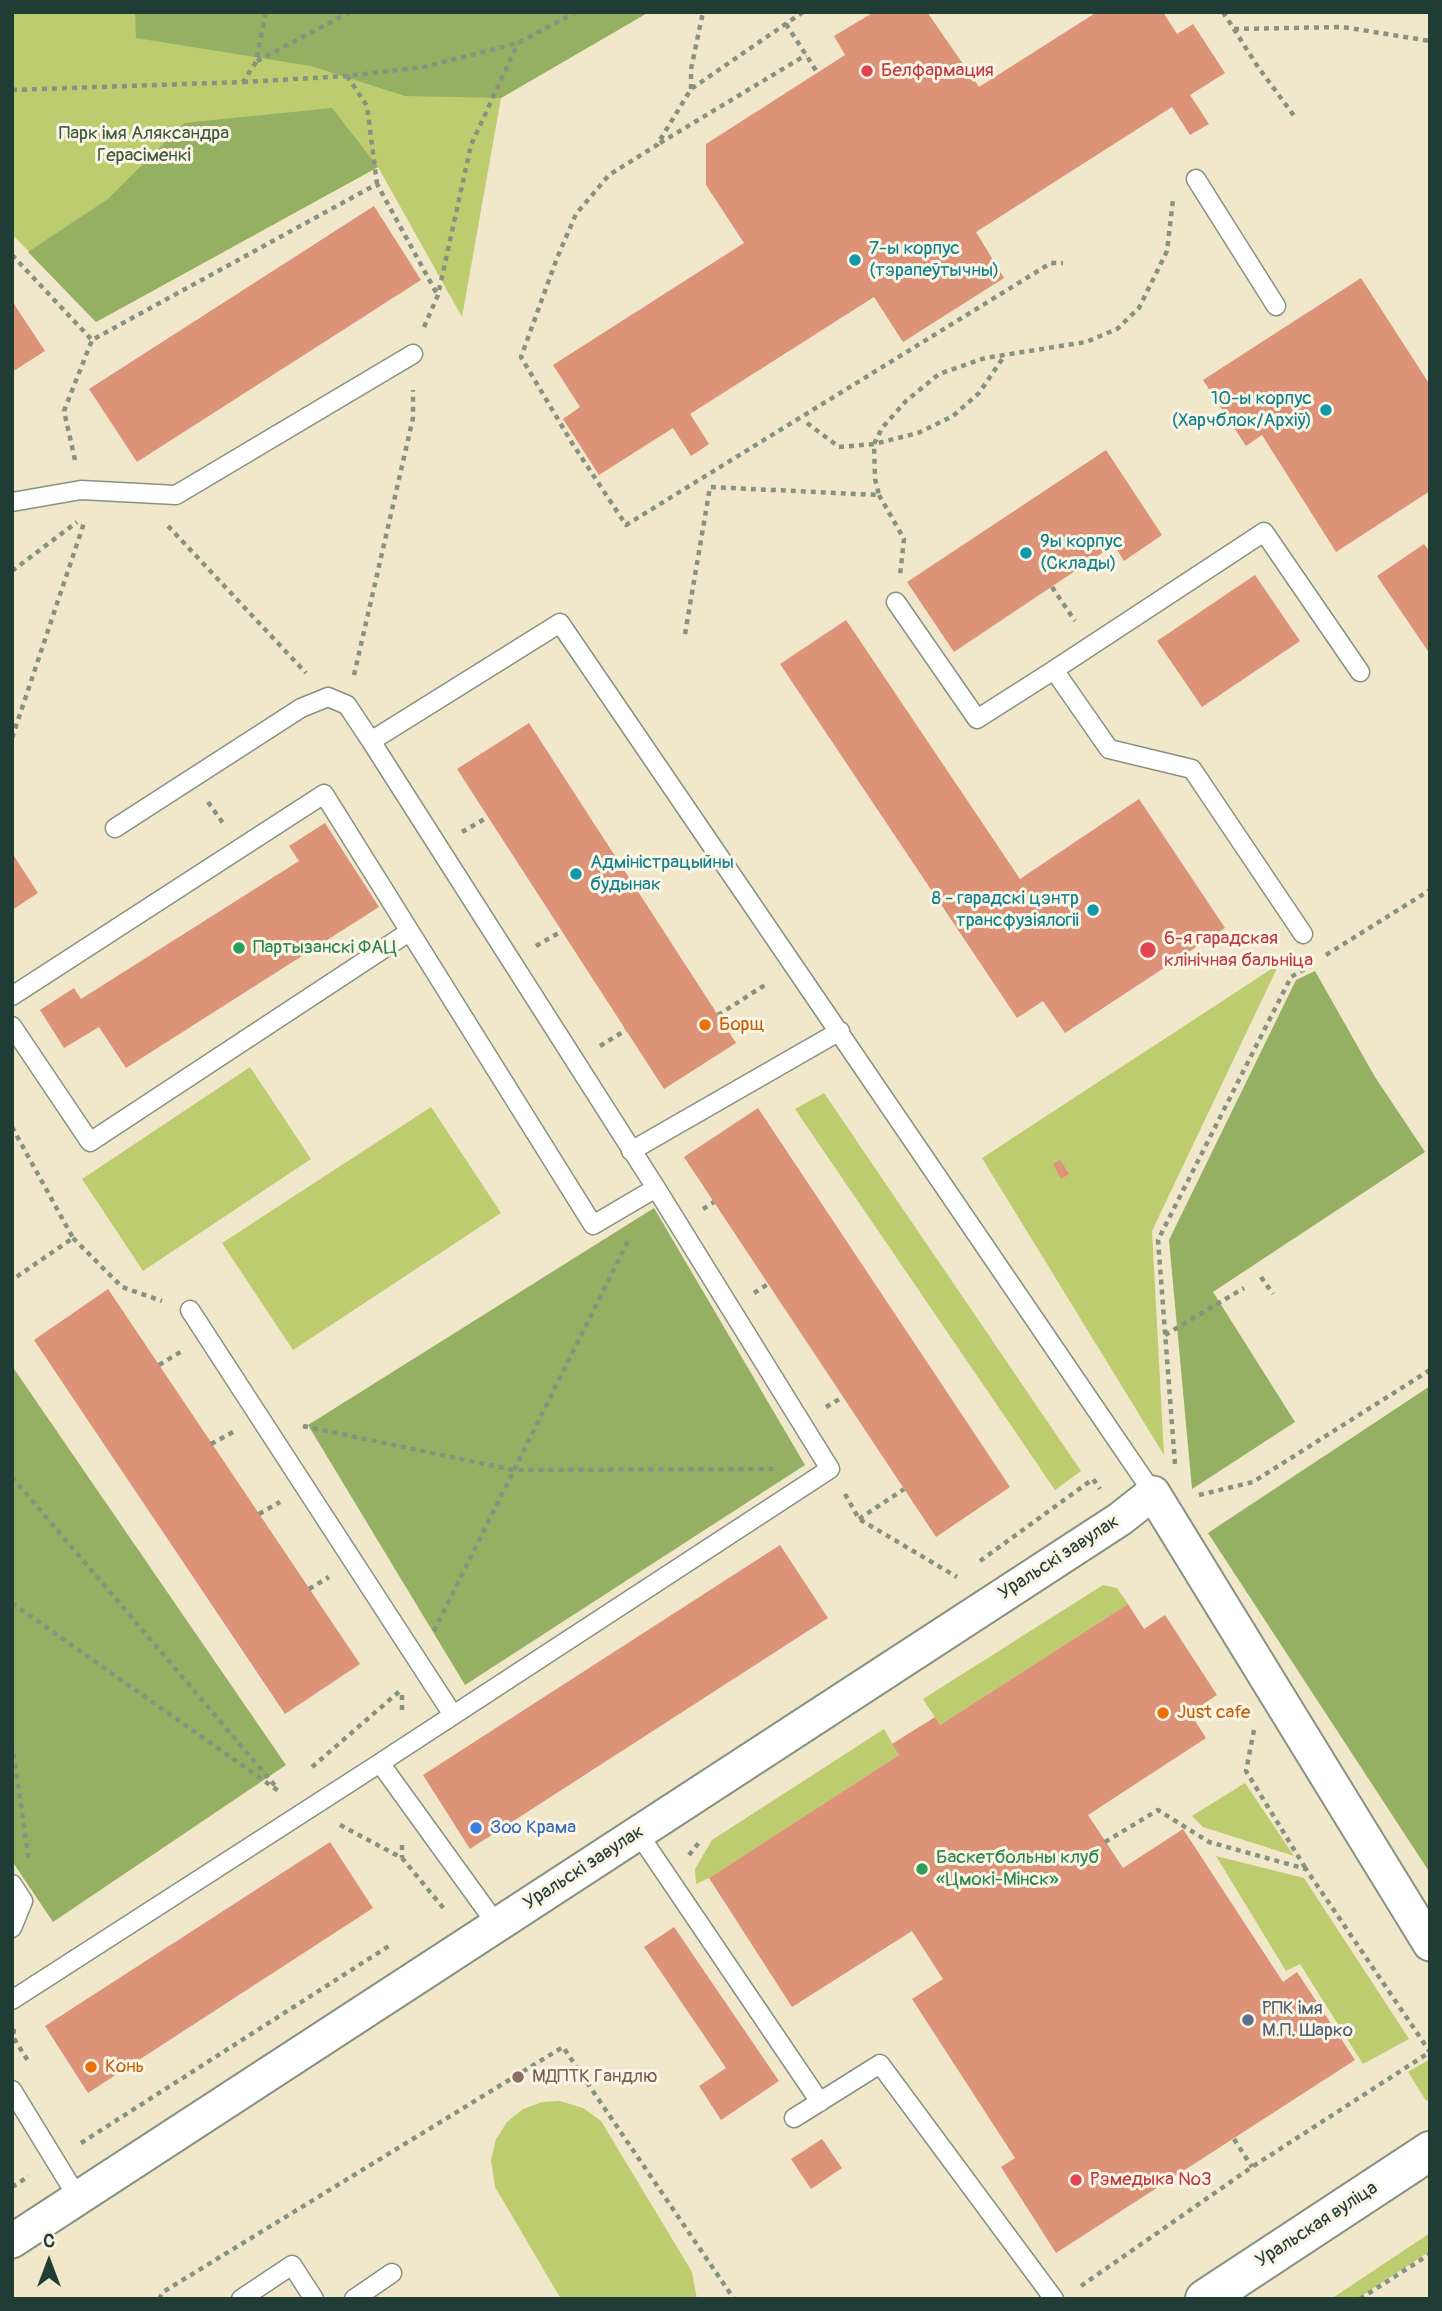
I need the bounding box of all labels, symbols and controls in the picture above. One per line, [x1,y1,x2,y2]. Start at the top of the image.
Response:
place label: Белфармация [881,60,994,82]
marker: Белфармация [859,63,875,79]
park label: Парк імя Аляксандра Герасіменкі [59,123,229,167]
place label: 7-ы корпус (тэрапеўтычны) [869,238,999,282]
marker: 7-ы корпус (тэрапеўтычны) [847,252,863,268]
place label: 10-ы корпус (Харчблок/Архіў) [1172,388,1312,432]
marker: 10-ы корпус (Харчблок/Архіў) [1318,402,1334,418]
place label: 9ы корпус (Склады) [1040,531,1123,575]
marker: 9ы корпус (Склады) [1018,545,1034,561]
place label: Адміністрацыйны будынак [590,852,734,896]
marker: Адміністрацыйны будынак [568,866,584,882]
place label: 8 - гарадскі цэнтр трансфузіялогіі [932,888,1079,932]
marker: 8 - гарадскі цэнтр трансфузіялогіі [1085,902,1101,918]
place label: 6-я гарадская клінічная бальніца [1164,928,1313,972]
place label: Партызанскі ФАЦ [253,937,397,959]
marker: Партызанскі ФАЦ [231,940,247,956]
marker: 6-я гарадская клінічная бальніца [1138,940,1158,960]
place label: Борщ [719,1014,765,1036]
marker: Борщ [697,1017,713,1033]
street label: Уральскі завулак [995,1511,1123,1605]
place label: Just cafe [1177,1702,1250,1724]
marker: Just cafe [1155,1705,1171,1721]
place label: Зоо Крама [490,1817,576,1839]
marker: Зоо Крама [468,1820,484,1836]
street label: Уральскі завулак [520,1821,648,1915]
place label: Баскетбольны клуб «Цмокі-Мінск» [936,1847,1099,1891]
marker: Баскетбольны клуб «Цмокі-Мінск» [914,1861,930,1877]
place label: РПК імя М.П. Шарко [1262,1998,1353,2042]
marker: РПК імя М.П. Шарко [1240,2012,1256,2028]
place label: Конь [105,2056,144,2078]
marker: Конь [83,2059,99,2075]
place label: МДПТК Гандлю [532,2066,658,2088]
marker: МДПТК Гандлю [510,2069,526,2085]
place label: Рэмедыка №3 [1090,2169,1212,2191]
marker: Рэмедыка №3 [1068,2172,1084,2188]
street label: Уральская вуліца [1252,2177,1382,2273]
north arrow [14,2227,84,2297]
text: С [43,2229,55,2253]

